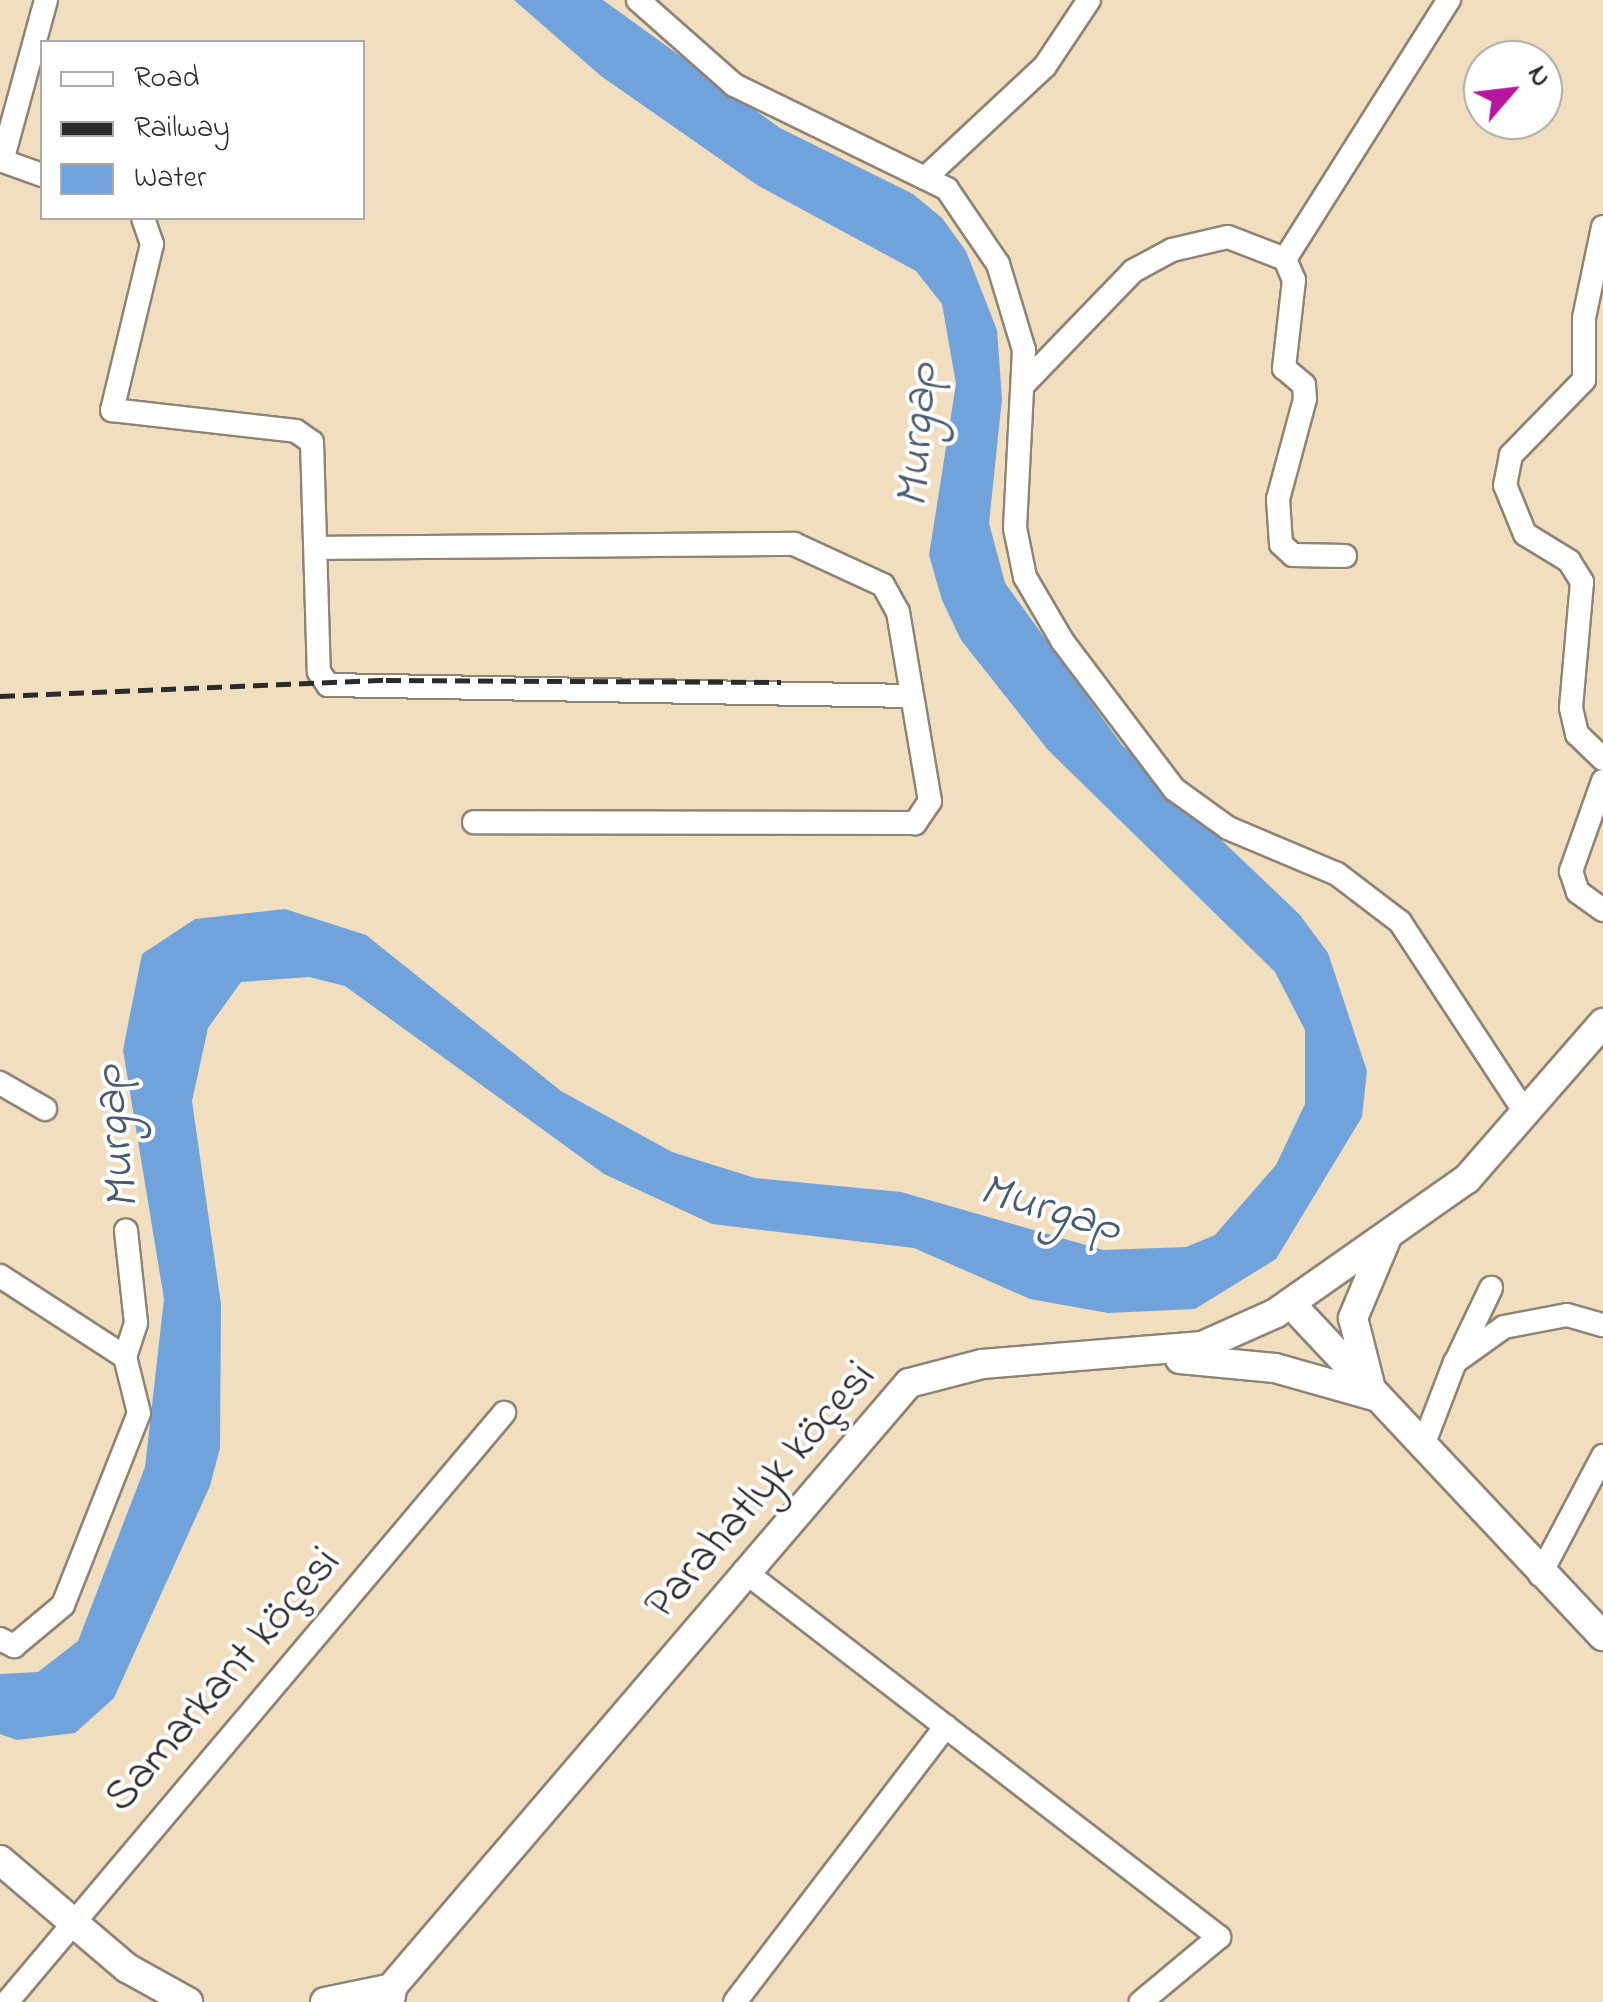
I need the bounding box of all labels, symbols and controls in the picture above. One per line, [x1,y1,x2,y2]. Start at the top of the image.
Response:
legend [40,40,365,220]
north arrow [1463,40,1563,140]
text: Road [134,57,199,101]
text: N [1516,59,1561,95]
text: Railway [134,107,230,151]
text: Water [134,157,206,201]
water label: Murgap [885,361,953,509]
water label: Murgap [80,1062,154,1212]
water label: Murgap [972,1162,1128,1258]
street label: Parahatlyk köçesi [635,1352,889,1632]
street label: Samarkant köçesi [94,1538,354,1824]

